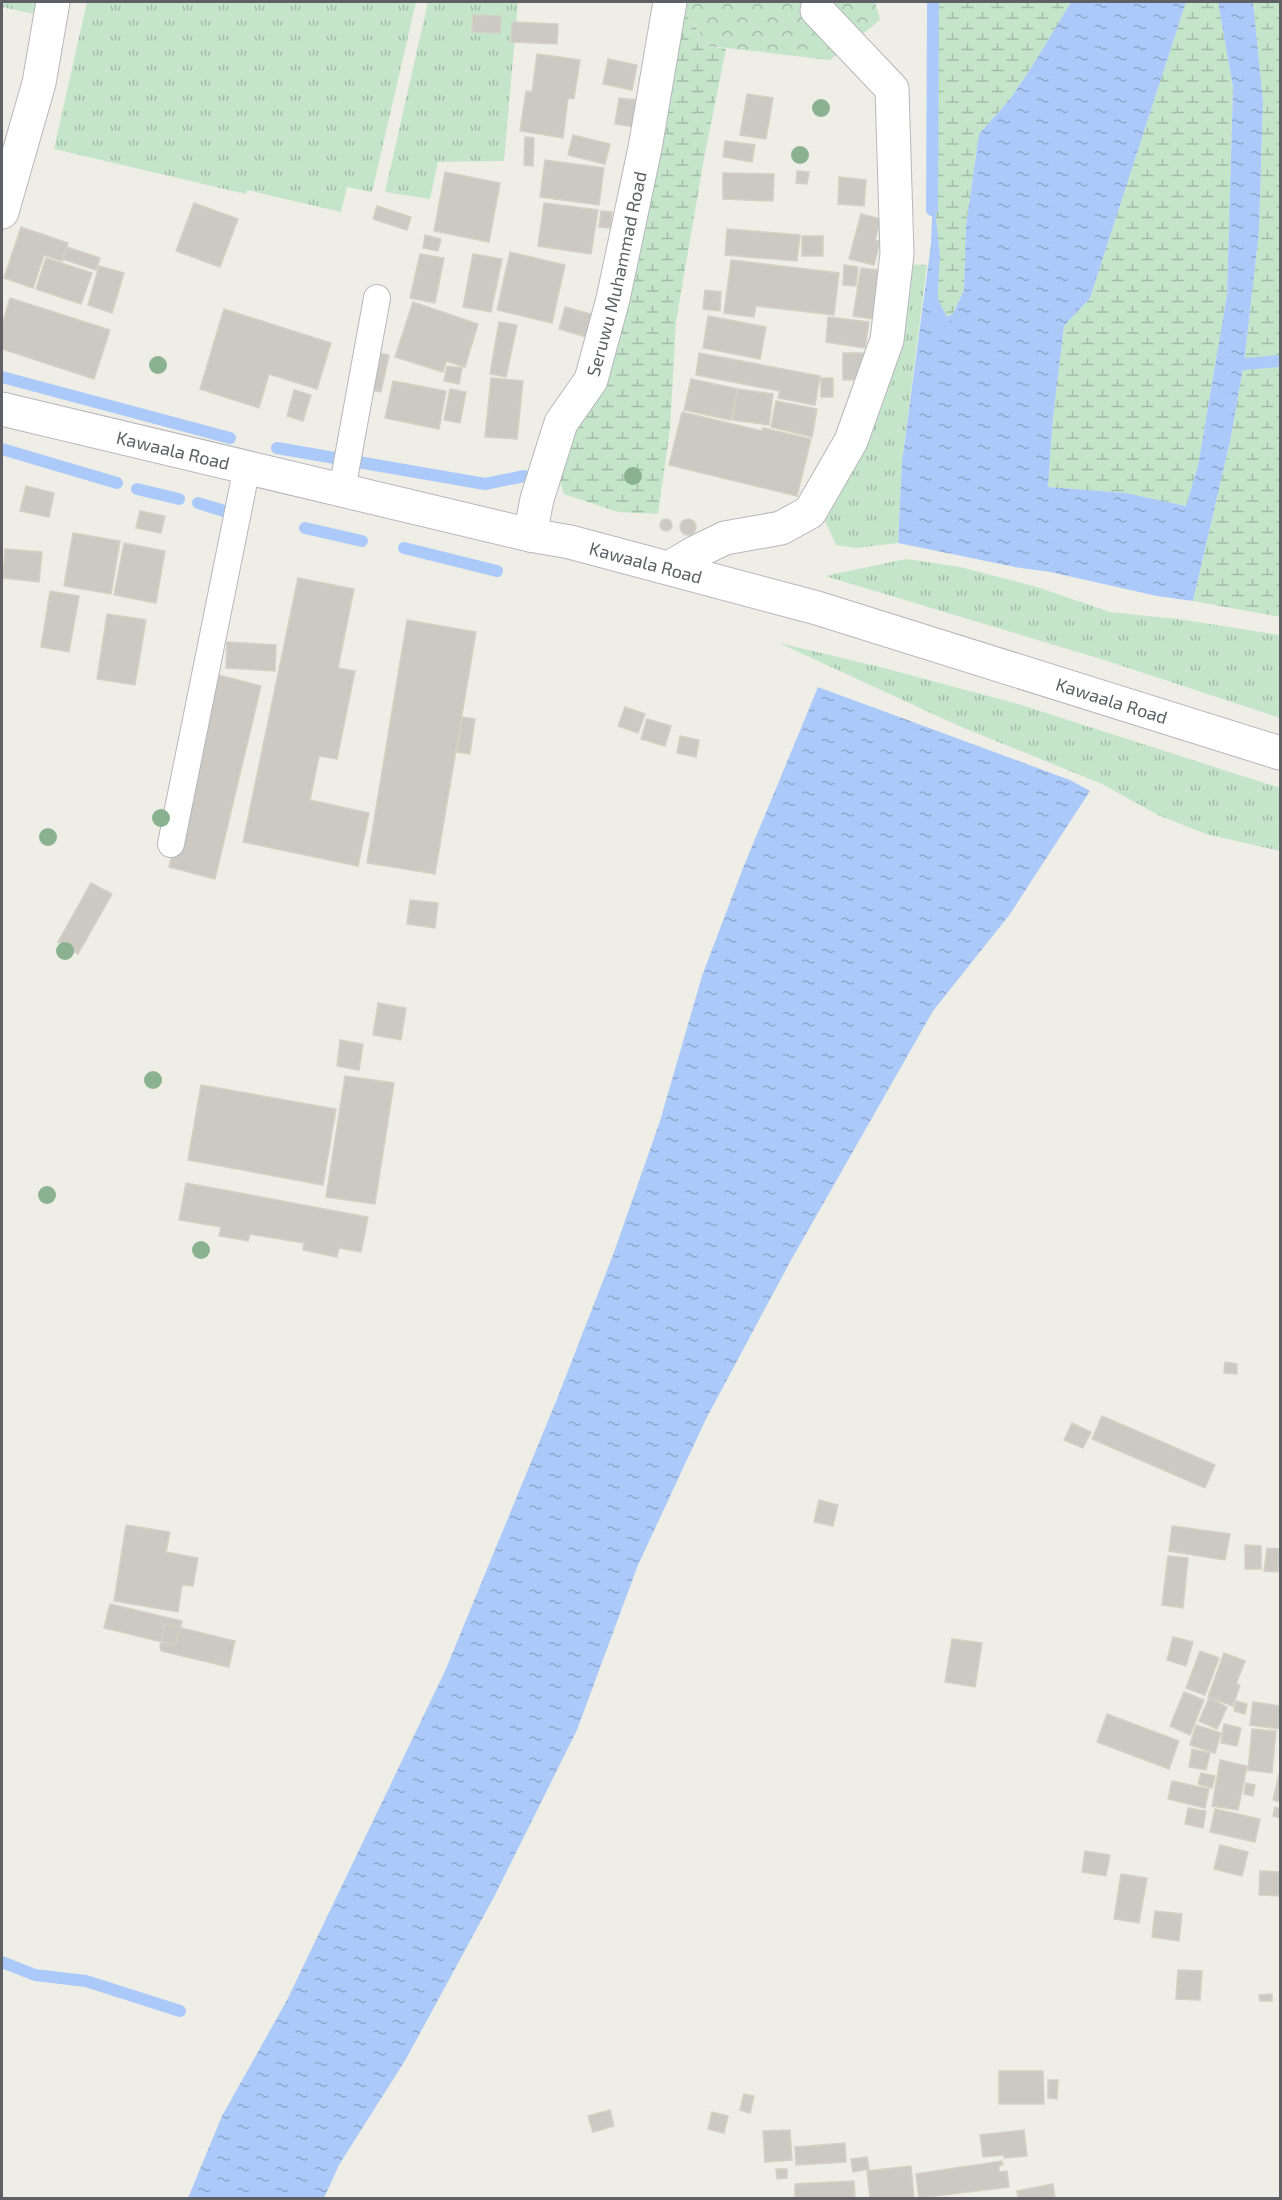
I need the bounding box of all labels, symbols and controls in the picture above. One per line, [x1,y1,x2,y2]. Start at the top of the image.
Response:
street label: Seruwu Muhammad Road [581,169,651,379]
street label: Kawaala Road [114,426,232,474]
street label: Kawaala Road [587,537,705,588]
street label: Kawaala Road [1053,673,1170,728]

